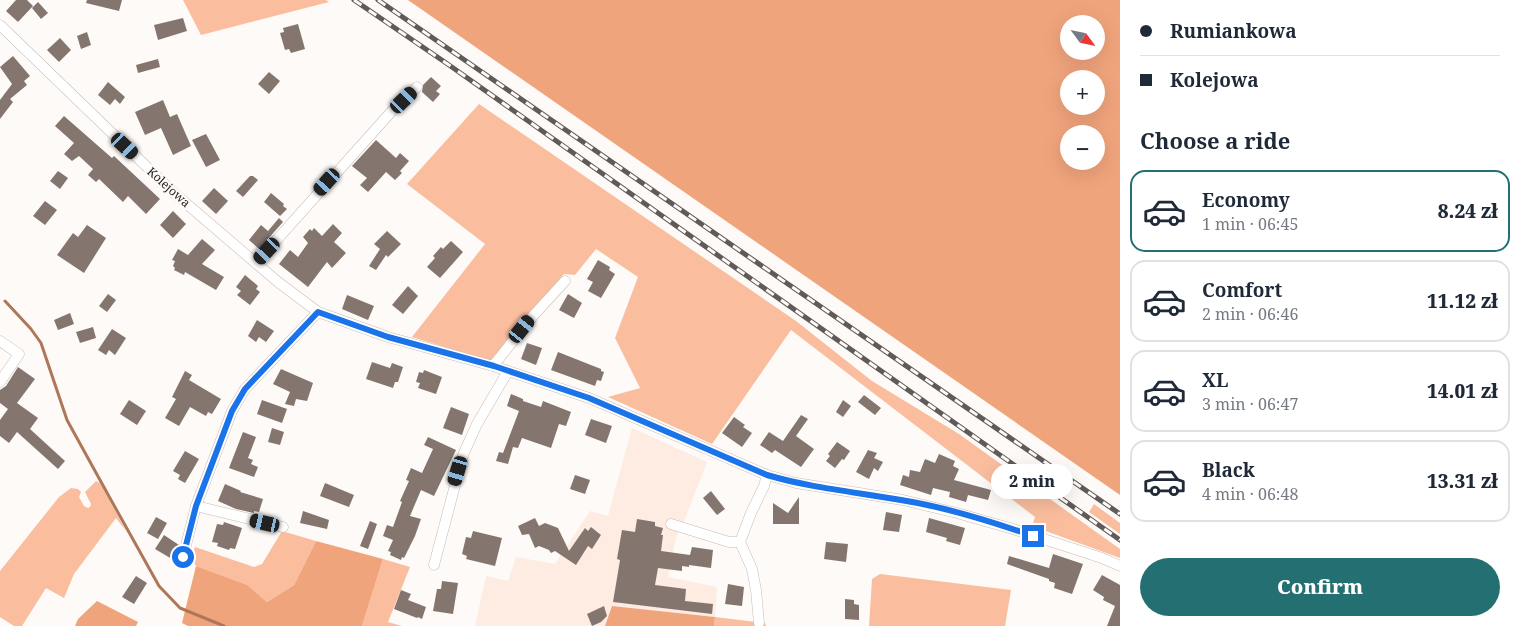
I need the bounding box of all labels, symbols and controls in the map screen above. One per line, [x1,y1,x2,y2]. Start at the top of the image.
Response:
north arrow [1060,15,1105,60]
map controls [1060,15,1105,170]
text: Rumiankowa [1170,18,1297,44]
text: Kolejowa [1170,67,1259,93]
button: + [1060,70,1105,115]
car [387,84,420,116]
button: − [1060,125,1105,170]
text: Choose a ride [1140,125,1290,155]
car [108,130,141,162]
street label: Kolejowa [144,163,195,211]
car [311,166,342,198]
text: Economy [1202,187,1290,213]
icon: car [1142,189,1187,234]
text: 8.24 zł [1438,198,1498,224]
text: 1 min · 06:45 [1202,213,1298,235]
car [251,235,282,267]
text: Comfort [1202,277,1282,303]
icon: car [1142,279,1187,324]
text: 11.12 zł [1427,288,1498,314]
text: 2 min · 06:46 [1202,303,1298,325]
car [506,313,537,345]
text: XL [1202,367,1228,393]
icon: car [1142,369,1187,414]
text: 14.01 zł [1427,378,1498,404]
text: 3 min · 06:47 [1202,393,1298,415]
car [446,454,469,488]
text: Black [1202,457,1255,483]
icon: car [1142,459,1187,504]
callout: 2 min [992,464,1074,498]
text: 13.31 zł [1427,468,1498,494]
text: 2 min [1009,470,1055,492]
text: 4 min · 06:48 [1202,483,1298,505]
car [248,512,281,534]
route end [1022,525,1044,547]
route start [172,546,194,568]
button: Confirm [1140,558,1500,616]

